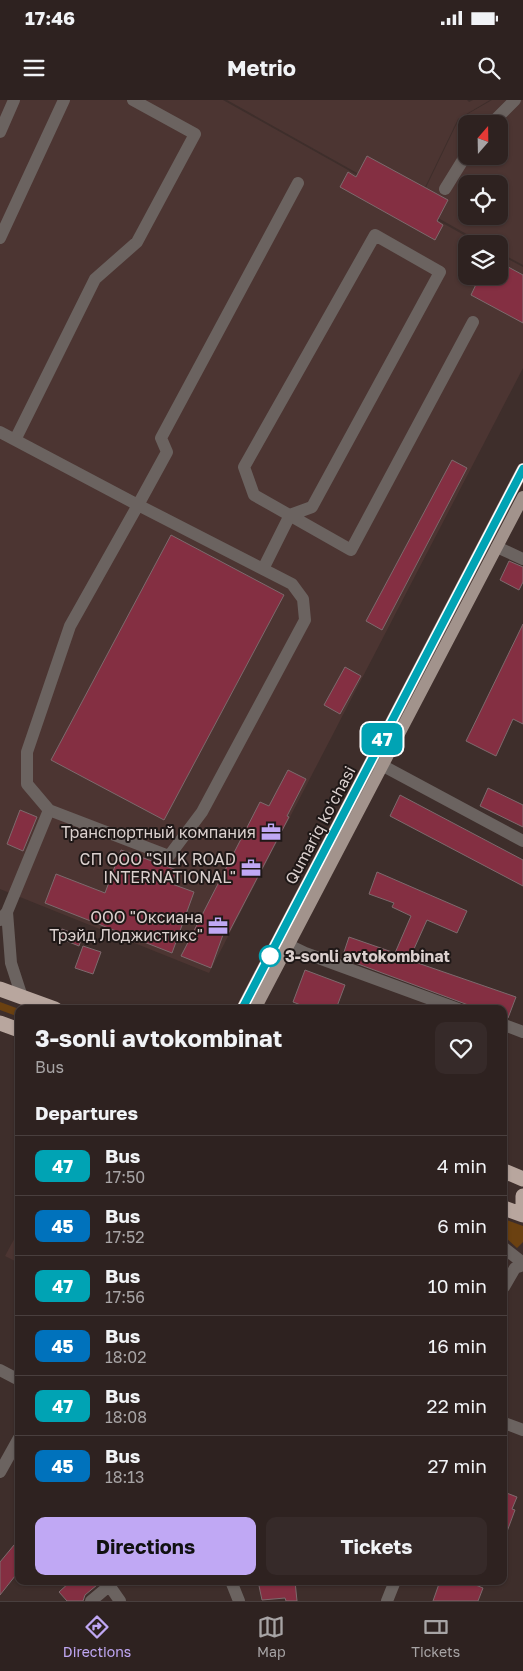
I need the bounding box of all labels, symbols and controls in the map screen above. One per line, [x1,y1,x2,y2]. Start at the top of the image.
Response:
text: 17:46 [25,6,75,29]
icon: menu [20,54,48,82]
text: Metrio [227,54,296,81]
icon: search [475,54,503,82]
north arrow [458,115,508,165]
map controls [458,115,508,285]
button: locate [458,175,508,225]
button: layers [458,235,508,285]
line badge: 47 [360,723,404,755]
text: 47 [371,728,393,750]
street label: Qumariq ko'chasi [280,762,360,888]
office icon: Транспортный компания [260,821,282,843]
place label: Транспортный компания [61,822,256,842]
place label: СП ООО "SILK ROAD INTERNATIONAL" [80,849,236,887]
office icon: СП ООО "SILK ROAD INTERNATIONAL" [240,857,262,879]
place label: ООО "Оксиана Трэйд Лоджистикс" [49,907,203,945]
office icon: ООО "Оксиана Трэйд Лоджистикс" [207,915,229,937]
marker: 3-sonli avtokombinat [259,945,281,967]
place label: 3-sonli avtokombinat [285,946,450,966]
button: heart [435,1022,487,1074]
text: 3-sonli avtokombinat [35,1023,282,1052]
text: Bus [35,1057,64,1077]
text: Departures [35,1101,138,1124]
text: Bus [105,1144,140,1167]
text: 4 min [437,1154,487,1177]
text: 47 [52,1155,73,1177]
text: 17:50 [105,1167,145,1187]
text: Bus [105,1204,140,1227]
text: 6 min [437,1214,487,1237]
text: 45 [51,1215,74,1237]
text: 17:52 [105,1227,145,1247]
text: Bus [105,1264,140,1287]
text: 10 min [428,1274,487,1297]
text: 47 [52,1275,73,1297]
text: 17:56 [105,1287,145,1307]
text: Bus [105,1324,140,1347]
text: 16 min [428,1334,487,1357]
text: 45 [51,1335,74,1357]
text: 18:02 [105,1347,147,1367]
text: Bus [105,1384,140,1407]
text: 22 min [427,1394,487,1417]
text: 47 [52,1395,73,1417]
text: 18:08 [105,1407,147,1427]
text: Bus [105,1444,140,1467]
text: 27 min [428,1454,487,1477]
text: 45 [51,1455,74,1477]
text: 18:13 [105,1467,144,1487]
button: Directions [35,1517,256,1575]
button: Tickets [266,1517,487,1575]
tab: Directions [63,1613,131,1660]
tab: Map [257,1613,286,1660]
tab: Tickets [411,1613,460,1660]

